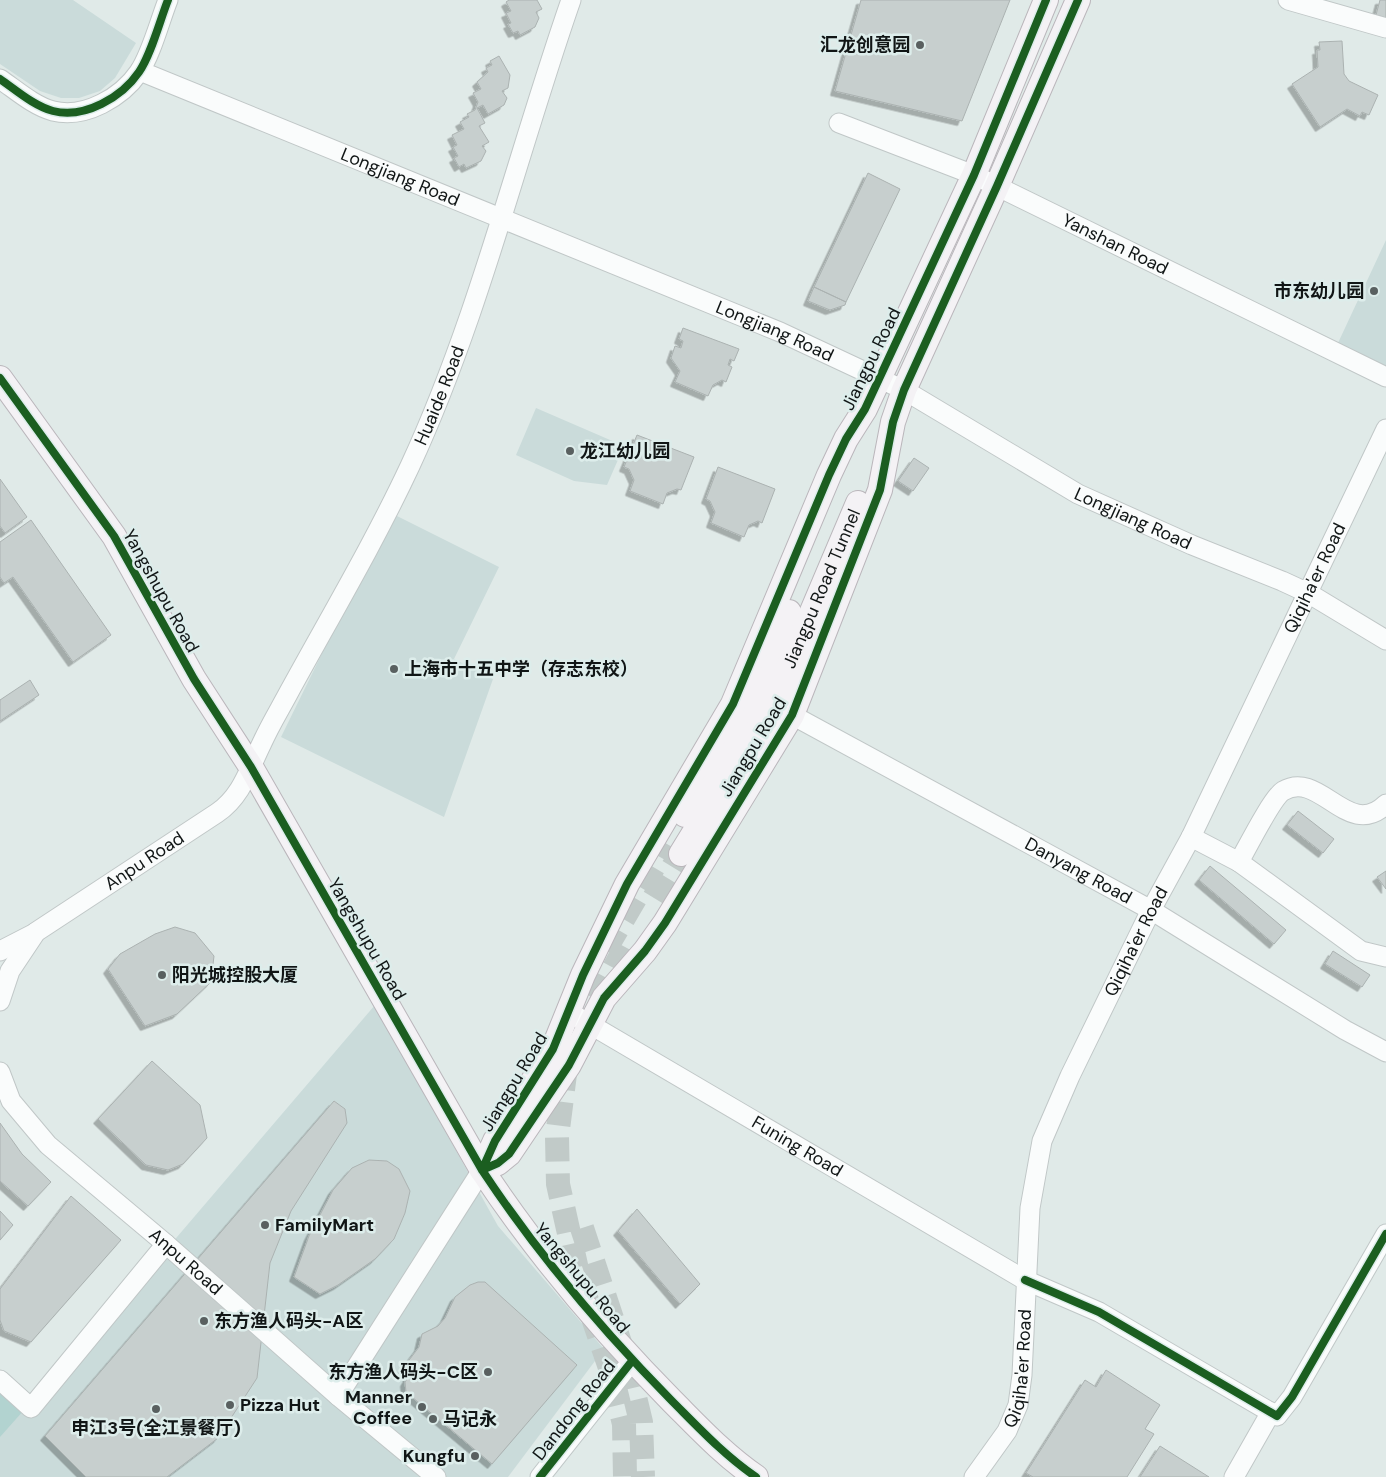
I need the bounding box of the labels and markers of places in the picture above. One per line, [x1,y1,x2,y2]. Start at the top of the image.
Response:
place label: 汇龙创意园 [820,33,910,57]
marker: 汇龙创意园 [914,39,926,51]
place label: 市东幼儿园 [1274,279,1364,303]
marker: 市东幼儿园 [1368,285,1380,297]
place label: 龙江幼儿园 [580,439,670,463]
marker: 龙江幼儿园 [564,445,576,457]
place label: 上海市十五中学（存志东校） [404,657,638,681]
marker: 上海市十五中学（存志东校） [388,663,400,675]
place label: 阳光城控股大厦 [172,963,298,987]
marker: 阳光城控股大厦 [156,969,168,981]
place label: FamilyMart [275,1213,374,1237]
marker: FamilyMart [259,1219,271,1231]
place label: 东方渔人码头-A区 [214,1309,363,1333]
marker: 东方渔人码头-A区 [198,1315,210,1327]
place label: 东方渔人码头-C区 [328,1360,478,1384]
marker: 东方渔人码头-C区 [482,1366,494,1378]
place label: Manner Coffee [345,1385,412,1430]
place label: Pizza Hut [240,1393,320,1417]
marker: Pizza Hut [224,1399,236,1411]
marker: Manner Coffee [416,1401,428,1413]
marker: 申江3号(全江景餐厅) [150,1403,162,1415]
place label: 马记永 [443,1407,497,1431]
marker: 马记永 [427,1413,439,1425]
place label: 申江3号(全江景餐厅) [71,1416,241,1440]
place label: Kungfu [403,1444,465,1468]
marker: Kungfu [469,1450,481,1462]

